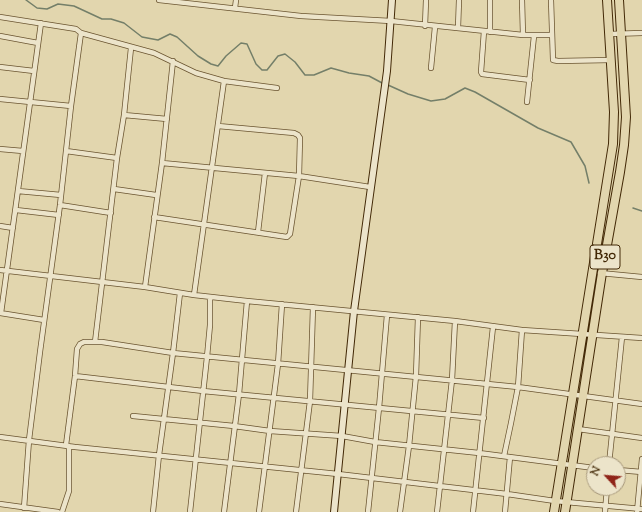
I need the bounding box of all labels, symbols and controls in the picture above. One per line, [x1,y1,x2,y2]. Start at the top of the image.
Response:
road number: B30 [590,245,620,269]
north arrow [586,456,626,496]
text: N [587,464,605,479]

